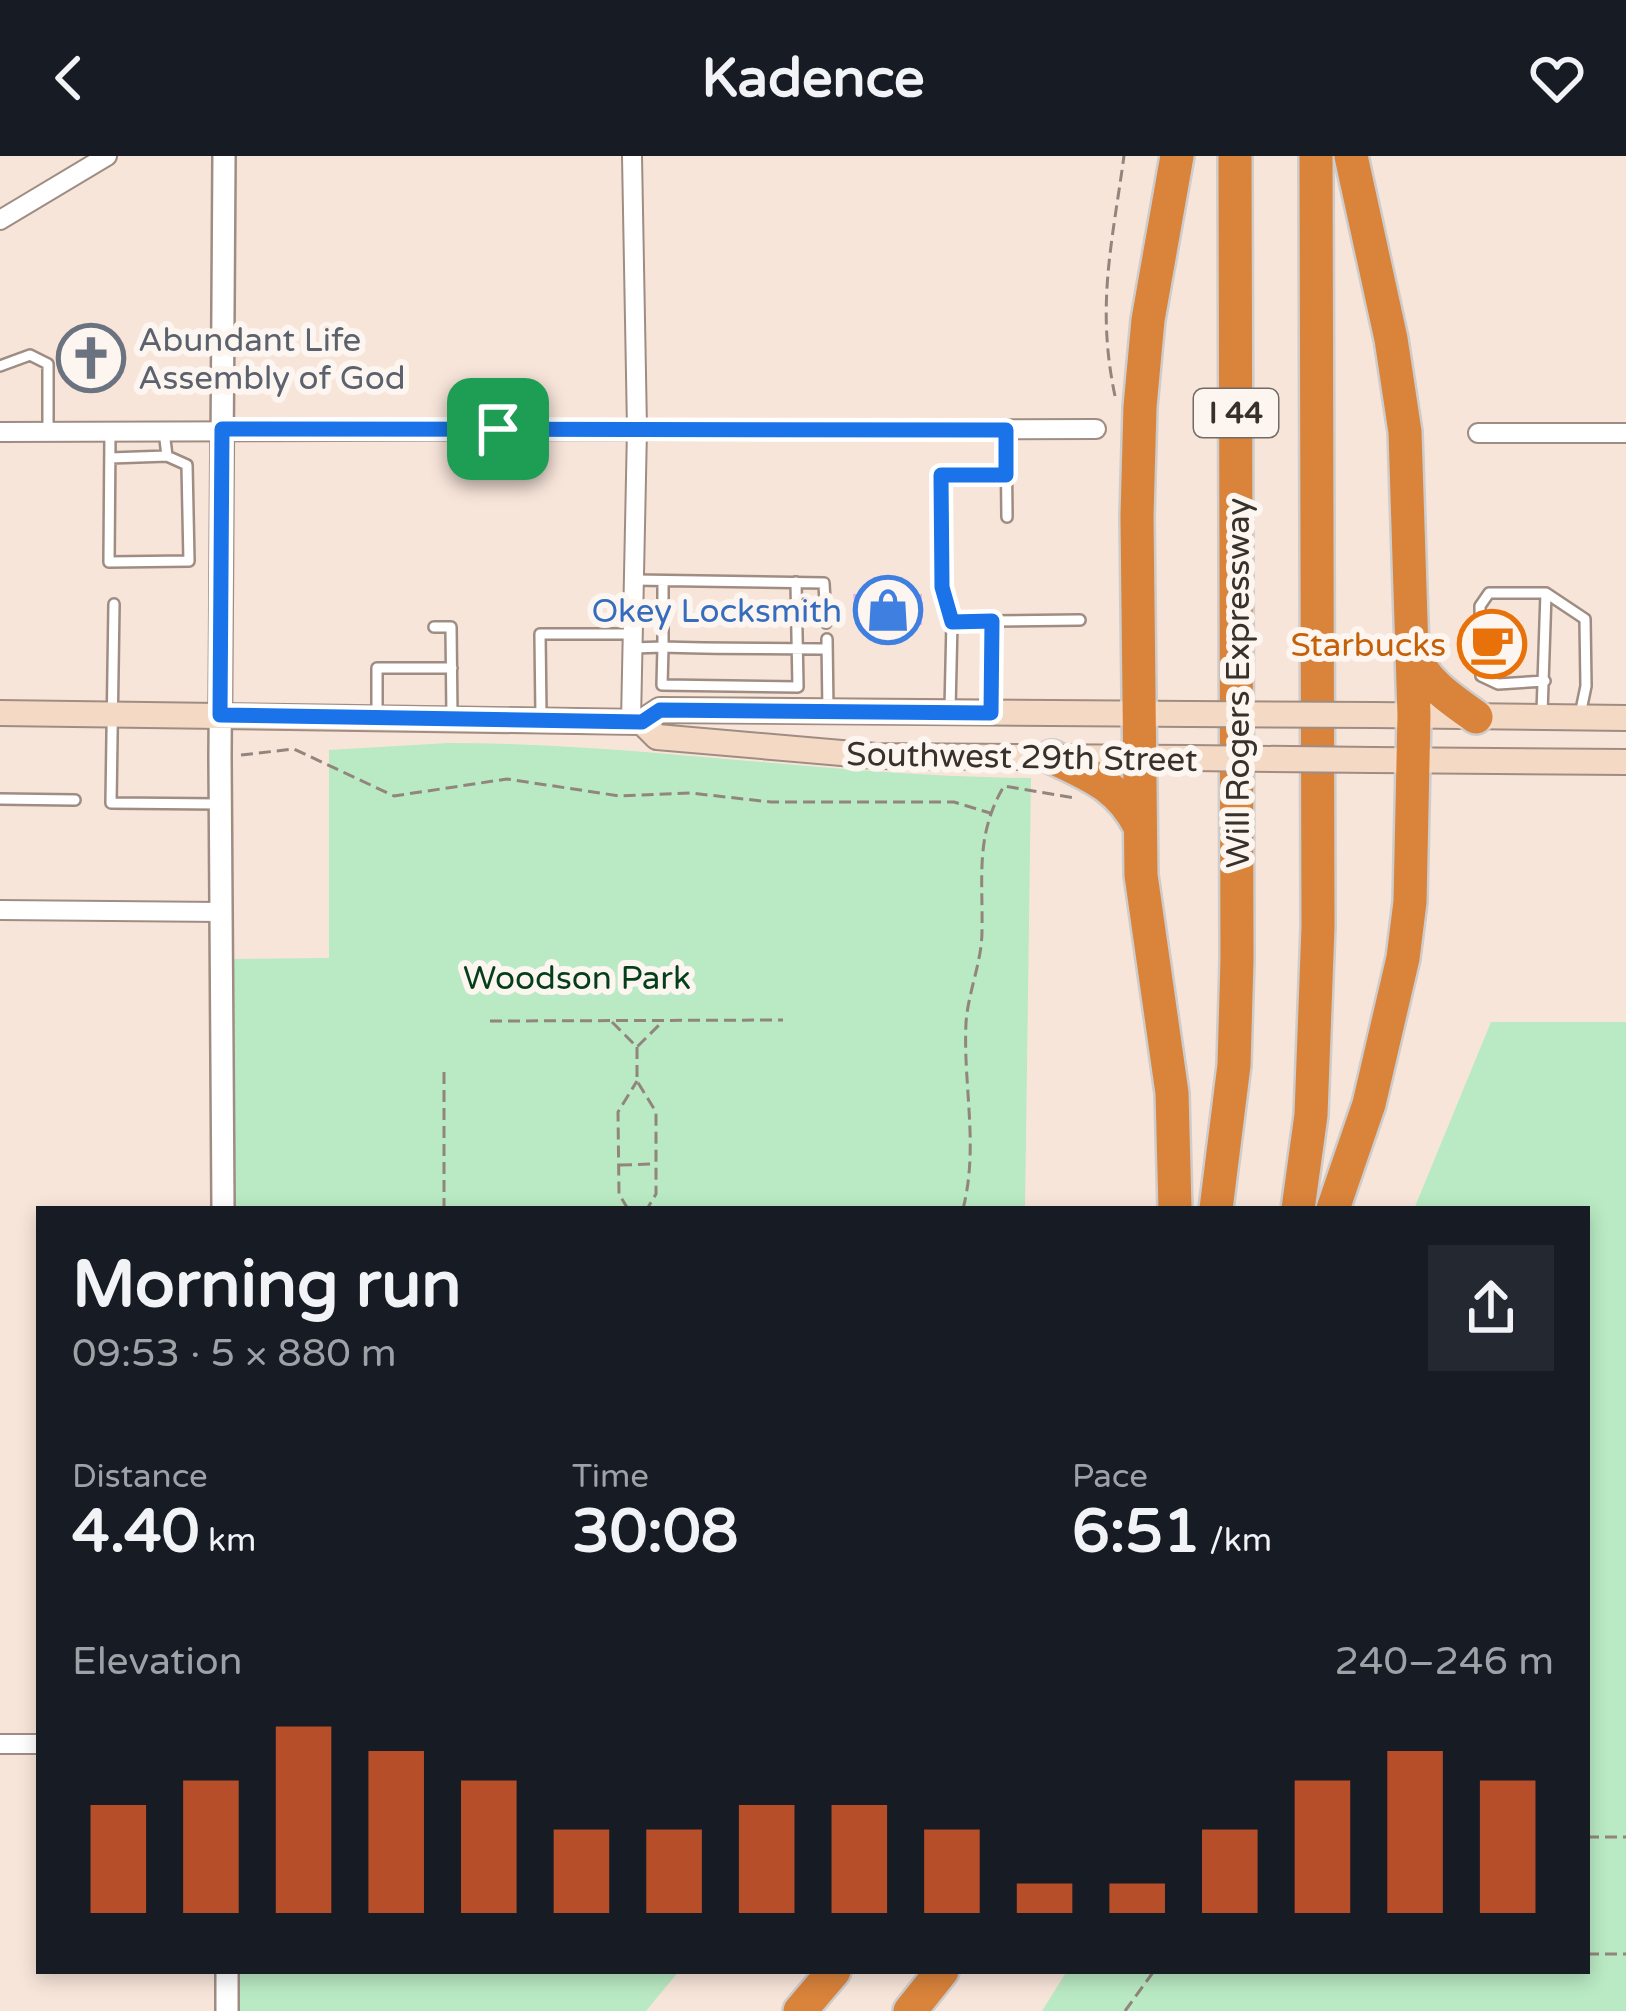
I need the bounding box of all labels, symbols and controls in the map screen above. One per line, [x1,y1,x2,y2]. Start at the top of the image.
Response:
icon: back [36,45,102,111]
icon: heart [1524,45,1590,111]
text: Kadence [701,46,925,111]
place label: Abundant Life Assembly of God [138,321,406,398]
church icon: Abundant Life Assembly of God [56,323,126,393]
pin [447,378,549,480]
road number: I 44 [1194,389,1278,437]
icon: arrive [465,396,531,462]
street label: Will Rogers Expressway [1219,498,1258,868]
shop icon: Okey Locksmith [853,575,923,645]
place label: Okey Locksmith [591,592,842,631]
cafe icon: Starbucks [1457,609,1527,679]
place label: Starbucks [1290,626,1446,665]
street label: Southwest 29th Street [846,735,1198,780]
park label: Woodson Park [463,959,691,998]
text: Morning run [72,1245,462,1325]
button: share [1428,1245,1554,1371]
text: 09:53 · 5 × 880 m [72,1330,397,1377]
text: Distance [72,1457,208,1496]
text: Time [572,1457,649,1496]
text: Pace [1072,1457,1148,1496]
text: 4.40 [72,1496,199,1568]
text: 30:08 [572,1496,738,1568]
text: 6:51 [1072,1496,1201,1568]
text: km [199,1521,256,1560]
text: /km [1201,1521,1272,1560]
text: Elevation [72,1638,242,1685]
text: 240–246 m [1334,1638,1554,1685]

